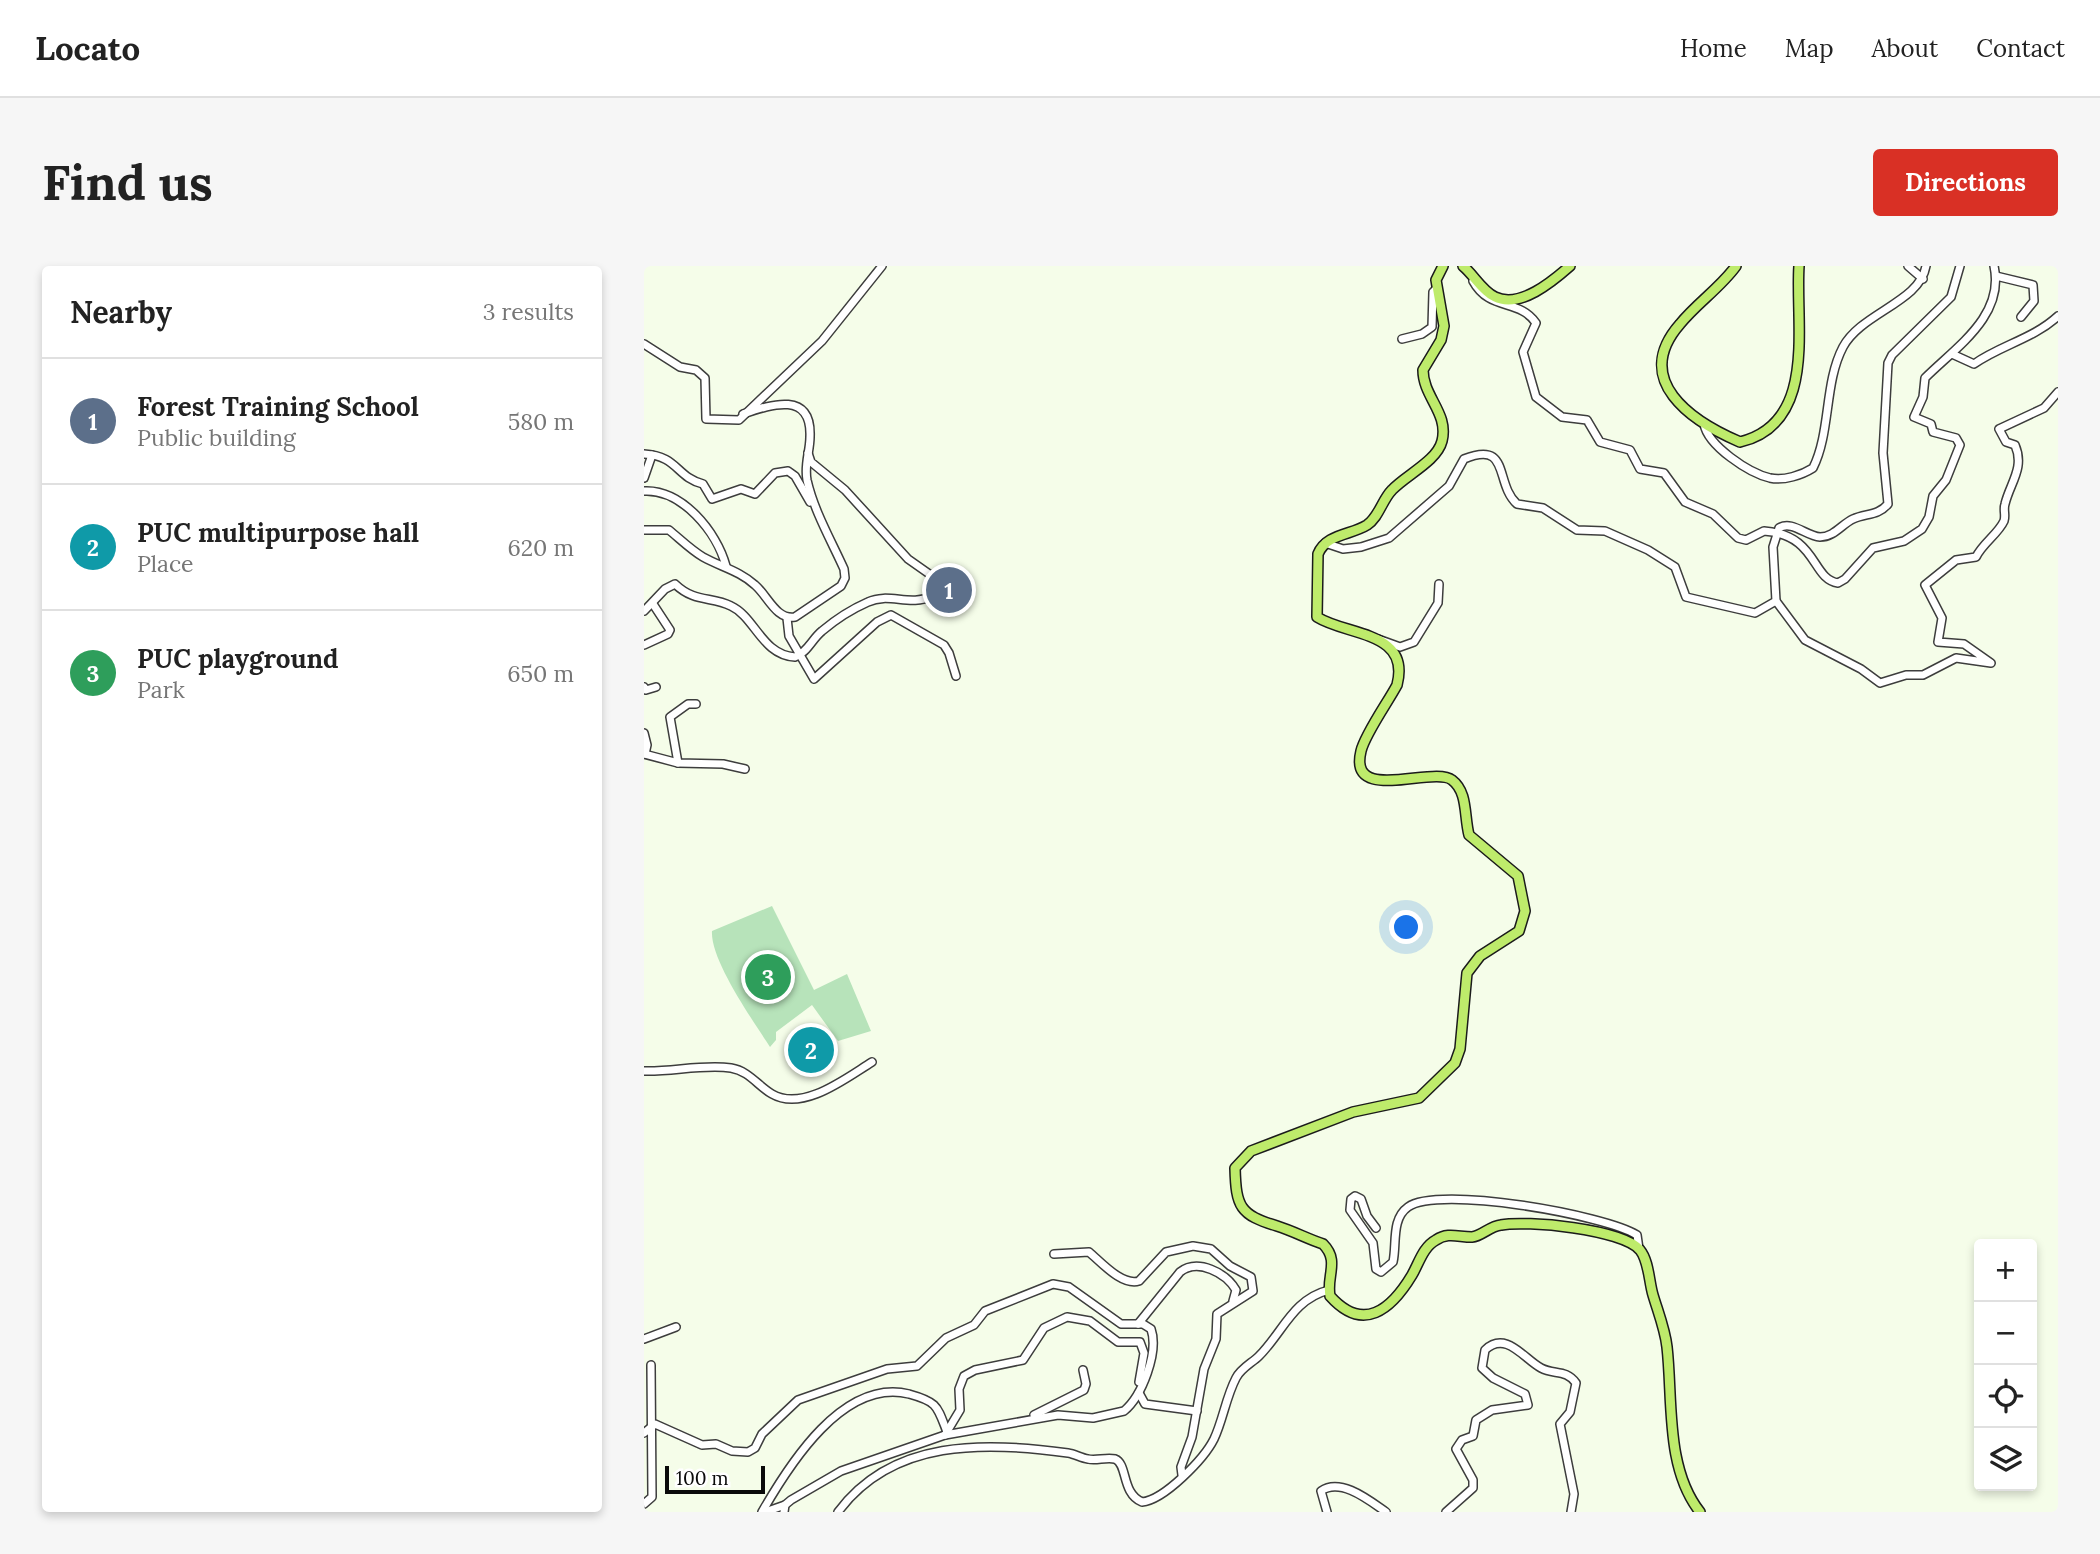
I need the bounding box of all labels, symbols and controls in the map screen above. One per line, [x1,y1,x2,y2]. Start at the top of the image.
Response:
text: Locato [35,27,140,69]
text: Home [1680,33,1747,64]
text: Map [1785,33,1834,64]
text: About [1872,33,1938,64]
text: Contact [1976,33,2065,64]
button: Directions [1873,149,2058,216]
text: Find us [42,151,213,213]
text: Nearby [70,293,172,331]
text: 3 results [483,297,574,326]
text: Forest Training School [137,390,419,423]
text: 1 [88,407,98,436]
text: 580 m [508,407,574,436]
text: Public building [137,423,296,452]
text: PUC multipurpose hall [137,516,419,549]
text: 2 [87,533,99,562]
text: 620 m [507,533,574,562]
text: Place [137,549,194,578]
pin: 1 [926,564,972,616]
text: PUC playground [137,642,339,675]
text: 3 [87,659,99,688]
text: 650 m [507,659,574,688]
text: Park [137,675,185,704]
your location [1389,910,1423,944]
pin: 3 [745,951,791,1003]
pin: 2 [788,1024,834,1076]
map controls [1974,1239,2037,1491]
button: + [1974,1239,2037,1302]
button: − [1974,1302,2037,1365]
button: locate [1974,1365,2037,1428]
button: layers [1974,1428,2037,1491]
scale bar [665,1463,765,1495]
text: 100 m [676,1466,729,1490]

